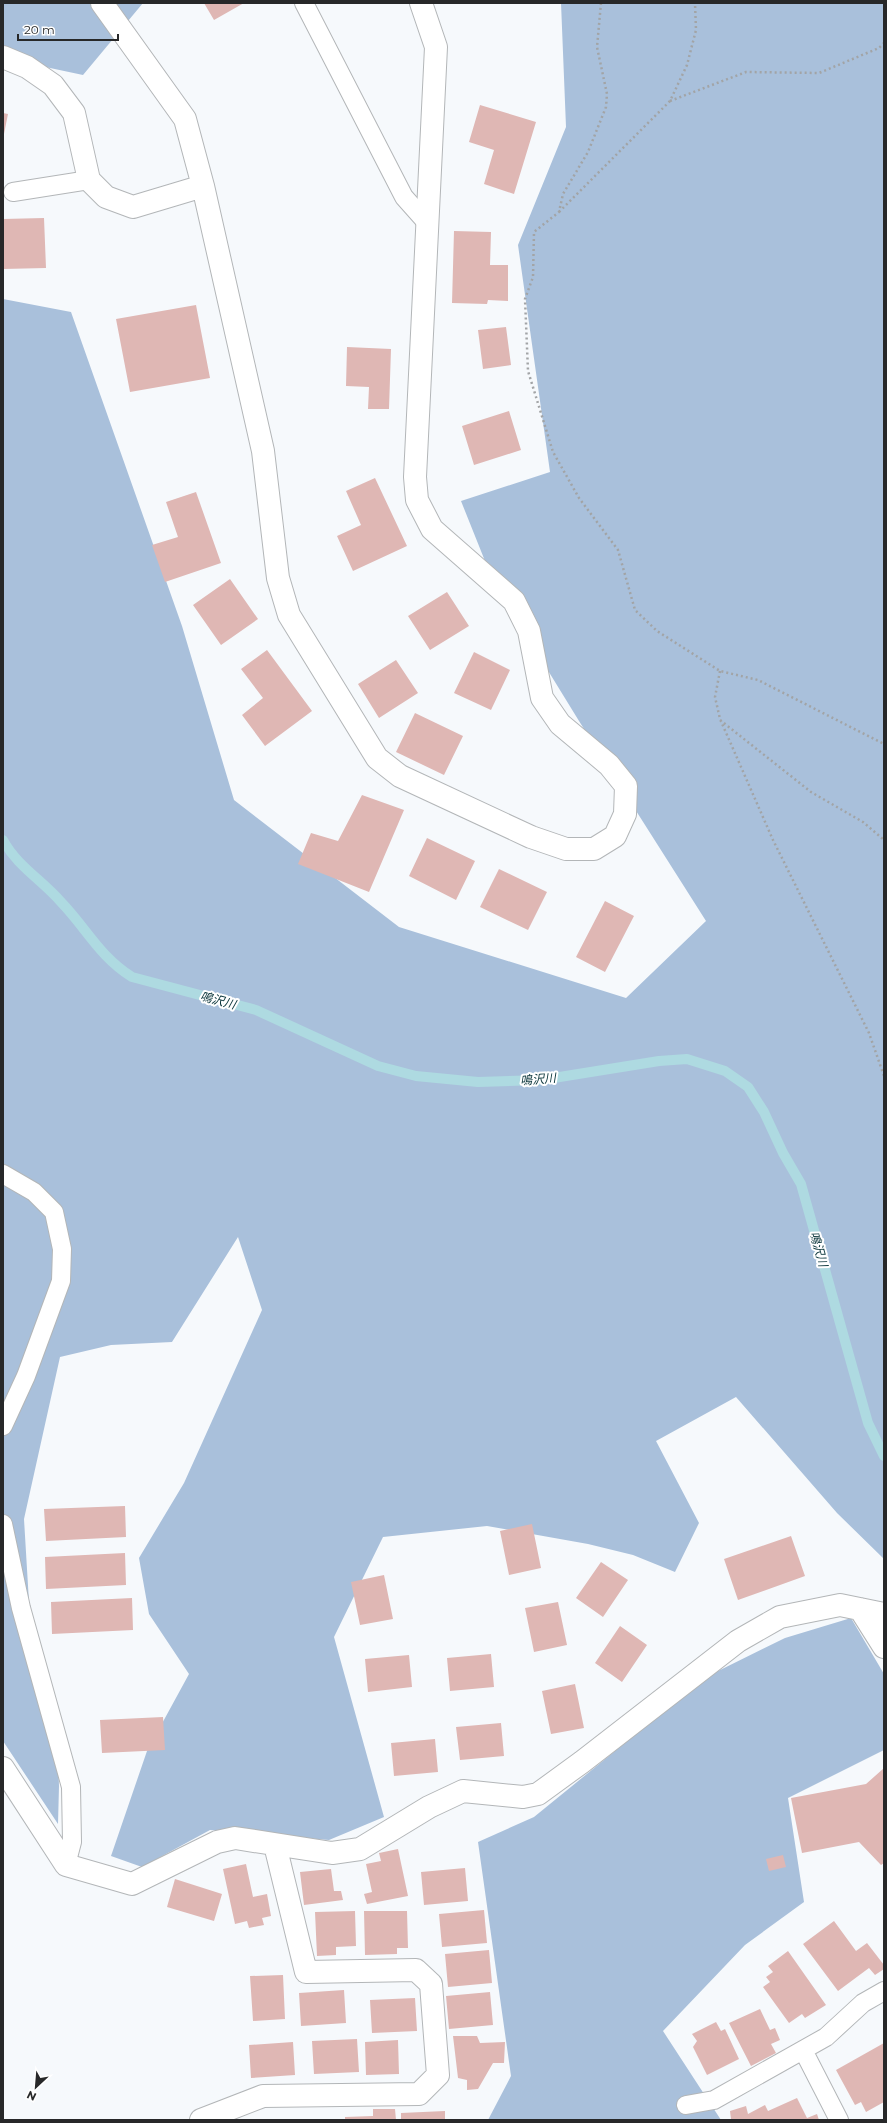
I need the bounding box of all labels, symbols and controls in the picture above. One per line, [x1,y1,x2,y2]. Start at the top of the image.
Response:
scale bar [18,16,118,42]
text: 20 m [24,22,55,37]
water label: 鳴沢川 [199,988,239,1012]
water label: 鳴沢川 [519,1070,559,1088]
water label: 鳴沢川 [807,1230,832,1270]
north arrow [16,2067,56,2107]
text: N [25,2088,39,2104]

